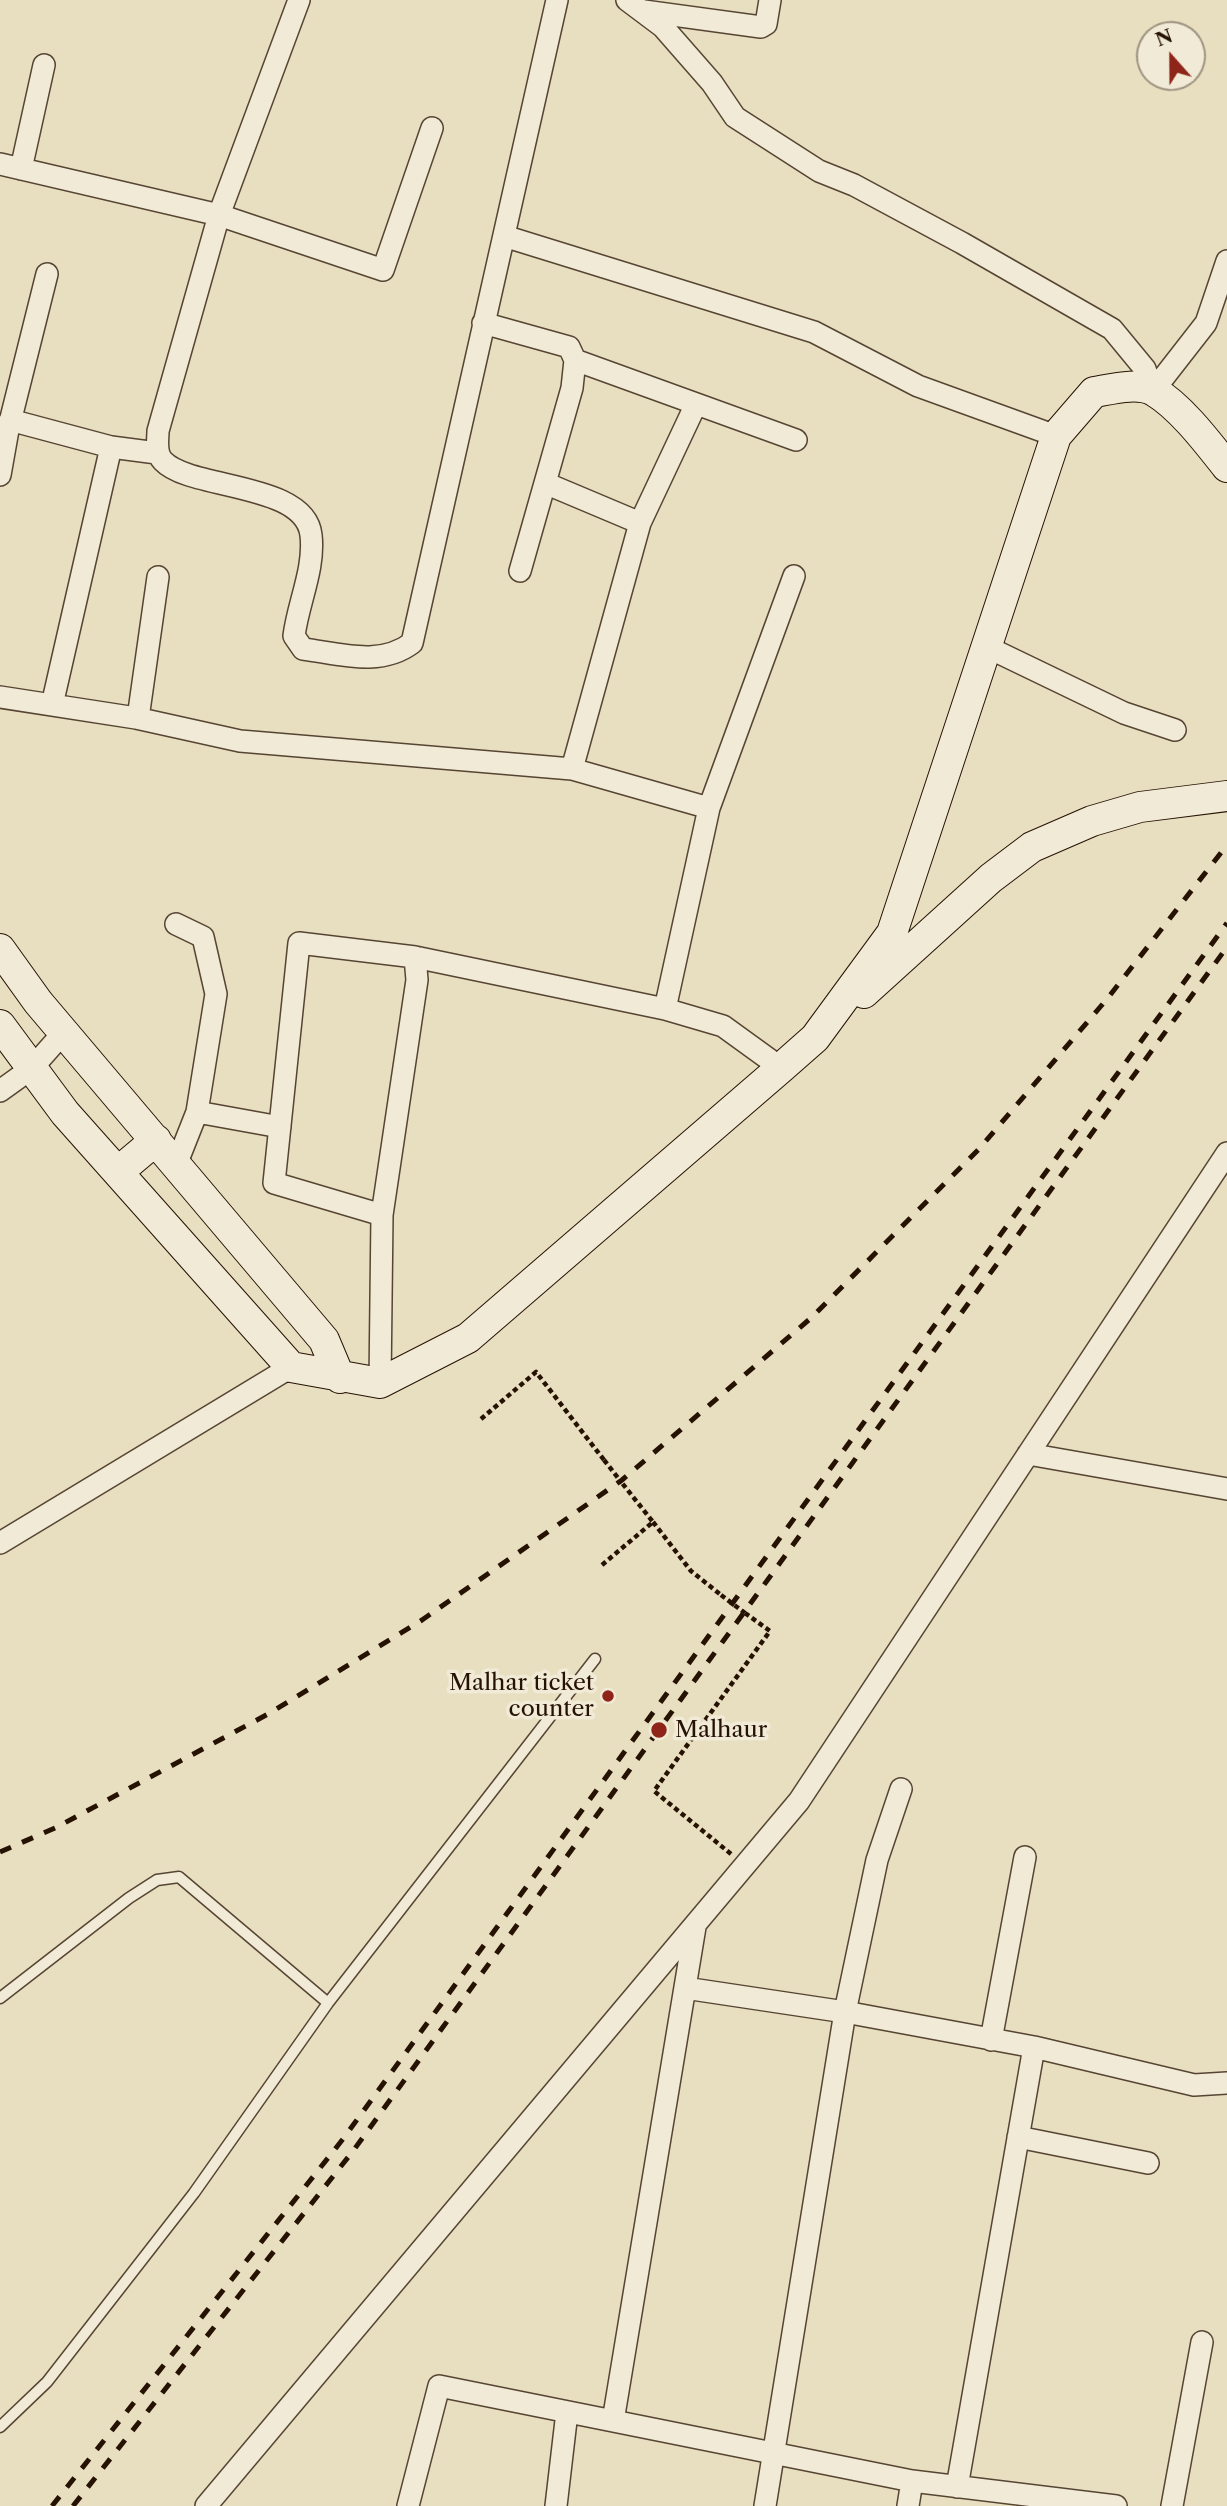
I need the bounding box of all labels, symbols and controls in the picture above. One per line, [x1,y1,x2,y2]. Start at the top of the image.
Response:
north arrow [1136,21,1206,91]
text: N [1152,24,1176,51]
place label: Malhar ticket counter [449,1669,594,1723]
marker: Malhar ticket counter [600,1688,616,1704]
place label: Malhaur [675,1716,767,1744]
marker: Malhaur [649,1720,669,1740]

